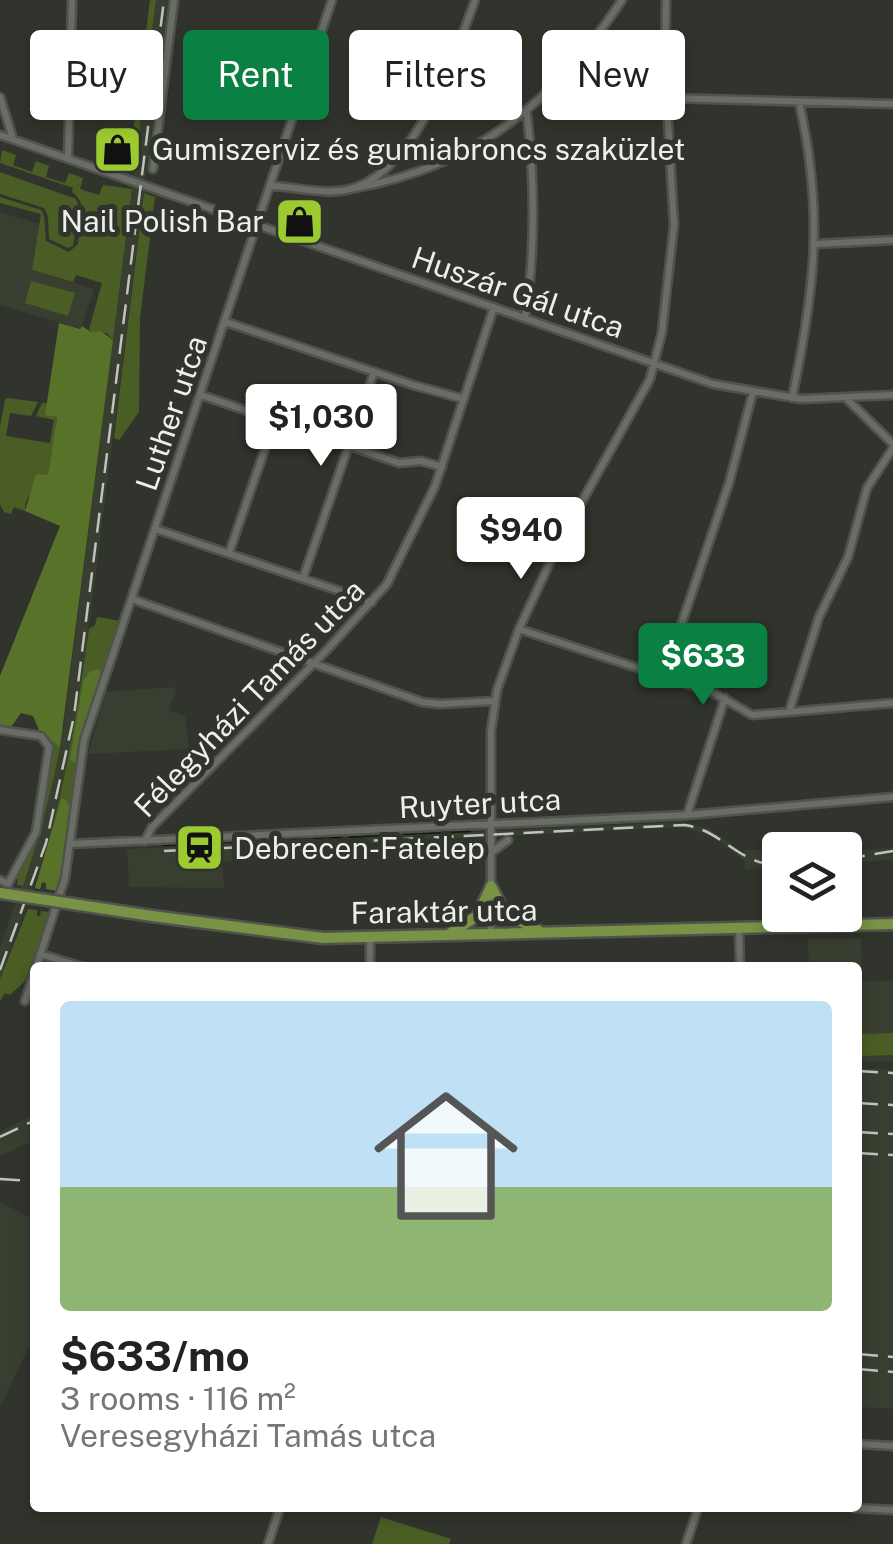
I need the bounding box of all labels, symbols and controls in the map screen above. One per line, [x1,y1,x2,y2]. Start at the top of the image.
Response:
chip: Buy [30,30,163,120]
chip: Rent [183,30,329,120]
chip: Filters [349,30,522,120]
chip: New [542,30,685,120]
shop icon: Gumiszerviz és gumiabroncs szaküzlet [91,123,143,175]
place label: Gumiszerviz és gumiabroncs szaküzlet [152,131,686,167]
shop icon: Nail Polish Bar [273,195,325,247]
place label: Nail Polish Bar [61,203,264,239]
street label: Huszár Gál utca [407,239,629,345]
street label: Luther utca [128,331,214,495]
pin: $1,030 [240,384,402,469]
text: $1,030 [268,398,374,435]
pin: $940 [462,497,580,582]
text: $940 [479,511,563,548]
street label: Félegyházi Tamás utca [126,572,372,824]
pin: $633 [644,623,762,708]
text: $633 [660,637,746,674]
street label: Ruyter utca [398,781,562,825]
station icon: Debrecen-Fatelep [173,822,225,874]
place label: Debrecen-Fatelep [234,830,485,866]
map controls [762,832,862,932]
button: layers [762,832,862,932]
street label: Faraktár utca [350,891,538,931]
icon: home [356,1066,536,1246]
text: $633/mo [60,1331,250,1380]
text: 3 rooms · 116 m² [60,1380,296,1417]
text: Veresegyházi Tamás utca [60,1417,436,1454]

